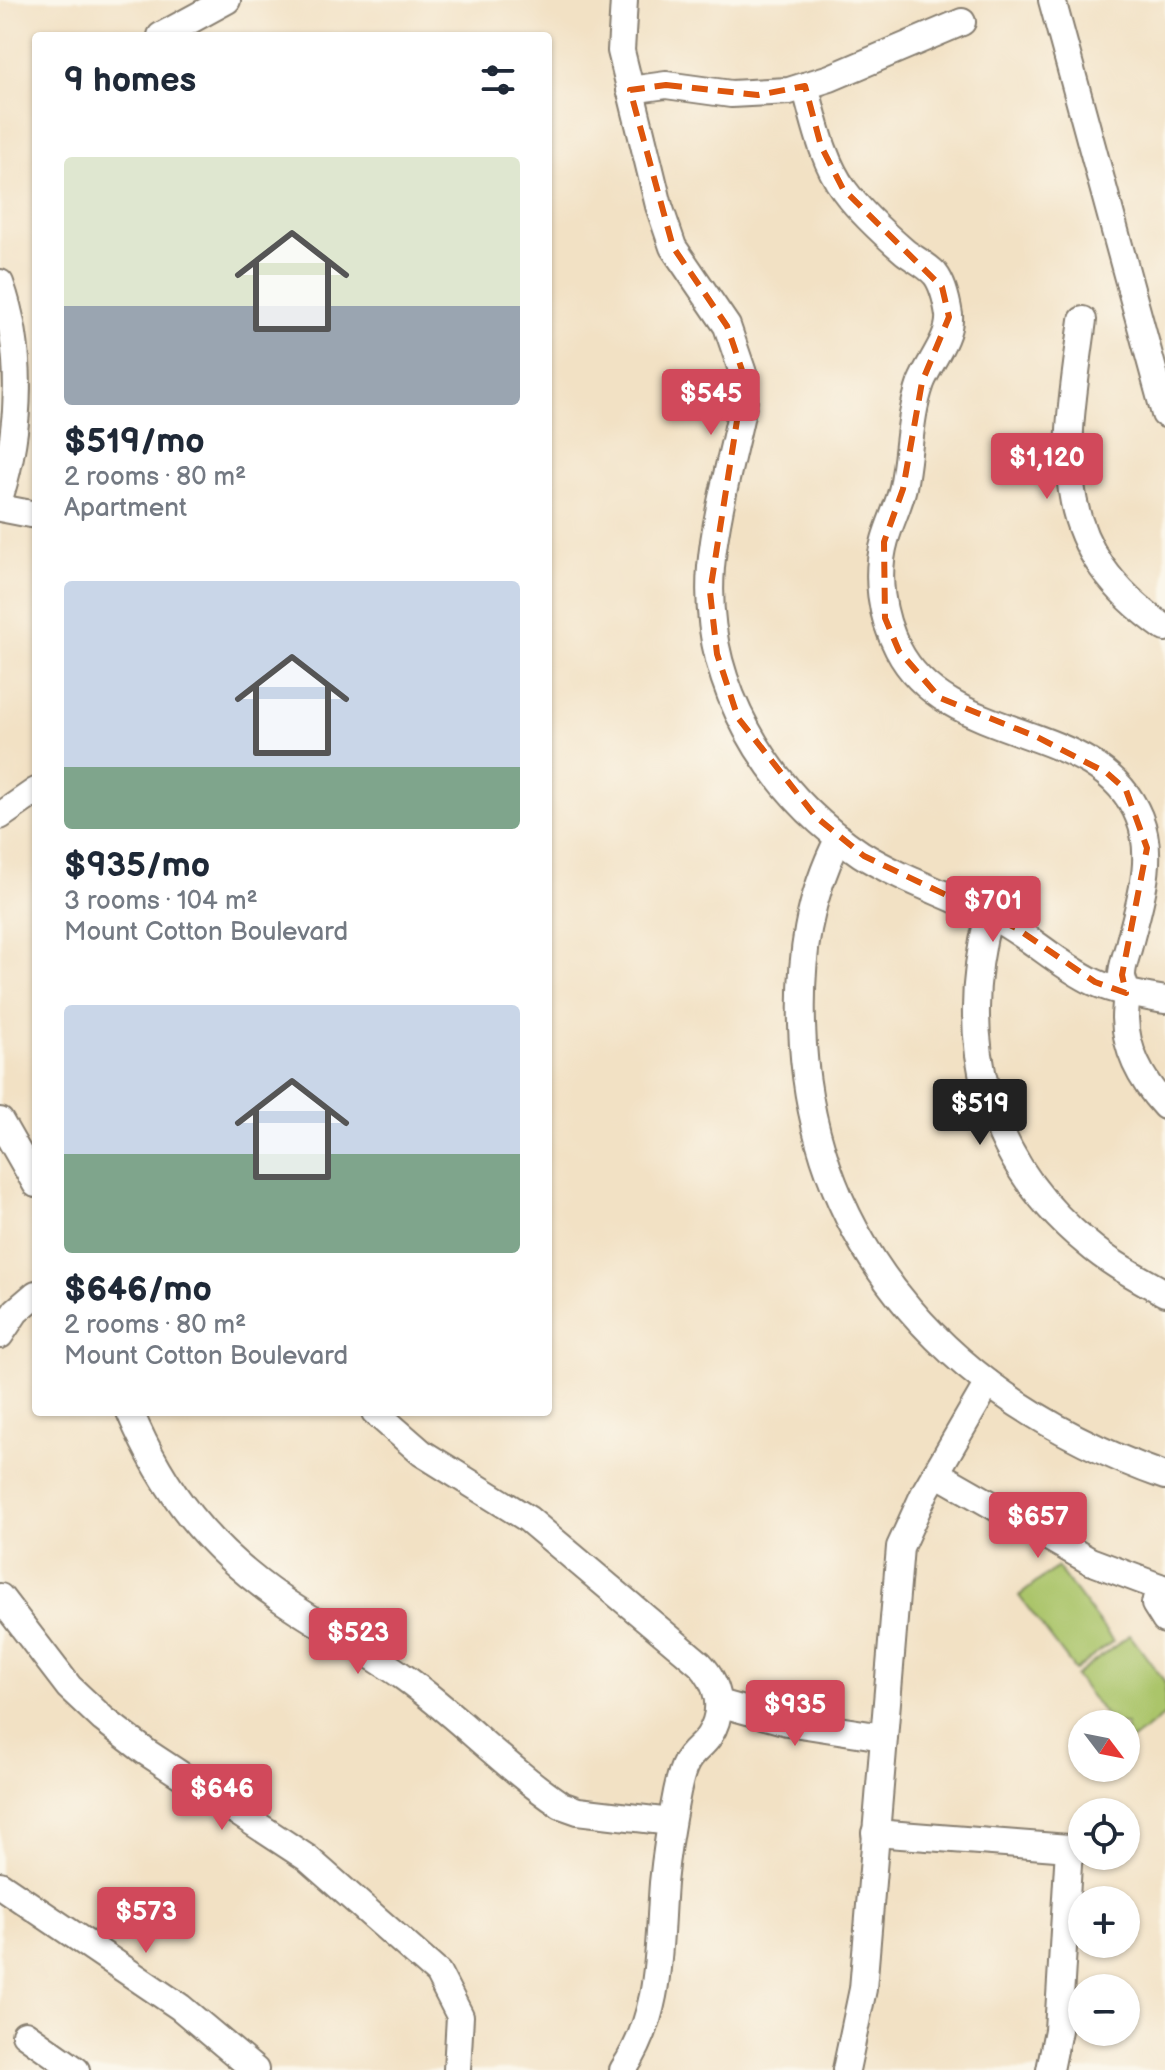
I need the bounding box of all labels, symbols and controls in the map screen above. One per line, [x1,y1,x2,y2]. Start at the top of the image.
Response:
icon: filters [476,58,520,102]
text: 9 homes [64,60,196,101]
icon: home [220,209,364,353]
pin: $545 [664,369,758,437]
text: $545 [680,379,742,410]
text: $519/mo [64,421,205,462]
pin: $1,120 [982,433,1112,501]
text: $1,120 [1009,443,1085,474]
text: 2 rooms · 80 m² [64,462,246,493]
text: Apartment [64,493,187,524]
icon: home [220,633,364,777]
text: $935/mo [64,845,210,886]
pin: $701 [946,876,1040,944]
text: 3 rooms · 104 m² [64,886,258,917]
text: $701 [964,886,1022,917]
text: Mount Cotton Boulevard [64,917,348,948]
icon: home [220,1057,364,1201]
pin: $519 [933,1079,1027,1147]
text: $519 [951,1089,1009,1120]
text: $646/mo [64,1269,212,1310]
text: 2 rooms · 80 m² [64,1310,246,1341]
text: Mount Cotton Boulevard [64,1341,348,1372]
pin: $657 [991,1492,1085,1560]
text: $657 [1007,1502,1069,1533]
pin: $523 [311,1608,405,1676]
text: $523 [327,1618,389,1649]
pin: $935 [748,1680,842,1748]
text: $935 [764,1690,826,1721]
north arrow [1068,1710,1140,1782]
map controls [1068,1710,1140,2046]
pin: $646 [175,1764,269,1832]
text: $646 [190,1774,254,1805]
button: locate [1068,1798,1140,1870]
button: + [1068,1886,1140,1958]
pin: $573 [99,1887,193,1955]
text: $573 [115,1897,177,1928]
button: − [1068,1974,1140,2046]

